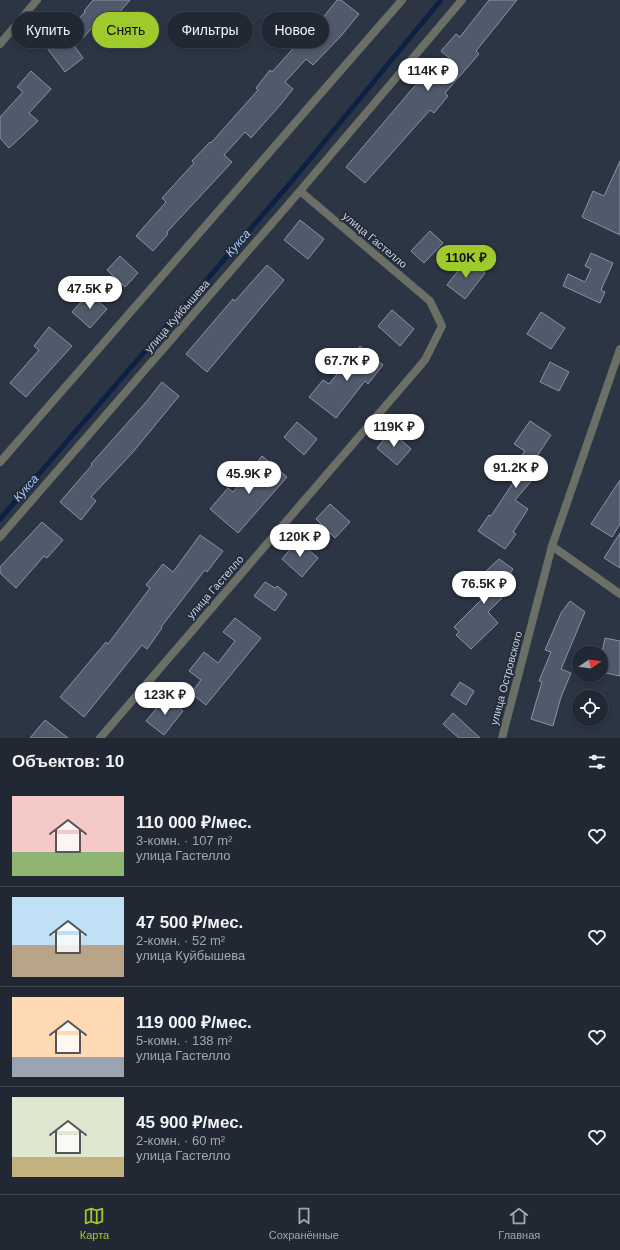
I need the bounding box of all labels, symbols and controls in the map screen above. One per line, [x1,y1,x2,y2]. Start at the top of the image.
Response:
chip: Купить [12,12,84,48]
chip: Снять [92,12,159,48]
chip: Фильтры [167,12,253,48]
chip: Новое [261,12,329,48]
pin: 114K ₽ [395,58,461,92]
text: 114K ₽ [407,63,449,78]
street label: улица Гастелло [341,210,409,270]
water label: Кукса [222,226,254,259]
pin: 110K ₽ [433,245,499,279]
text: 110K ₽ [445,250,487,265]
pin: 47.5K ₽ [53,276,127,310]
street label: улица Куйбышева [142,277,212,355]
text: 47.5K ₽ [67,281,113,296]
pin: 67.7K ₽ [310,348,384,382]
text: 67.7K ₽ [324,353,370,368]
pin: 119K ₽ [361,414,427,448]
text: 119K ₽ [373,419,415,434]
pin: 91.2K ₽ [479,455,553,489]
text: 91.2K ₽ [493,460,539,475]
pin: 45.9K ₽ [212,461,286,495]
text: 45.9K ₽ [226,466,272,481]
water label: Кукса [10,471,42,504]
pin: 120K ₽ [267,524,333,558]
text: 120K ₽ [279,529,321,544]
street label: улица Гастелло [184,553,246,621]
pin: 76.5K ₽ [447,571,521,605]
text: 76.5K ₽ [461,576,507,591]
street label: улица Островского [488,630,524,726]
north arrow [572,646,608,682]
map controls [572,646,608,726]
pin: 123K ₽ [132,682,198,716]
text: 123K ₽ [144,687,186,702]
button: locate [572,690,608,726]
icon: filters [586,751,608,773]
text: Объектов: 10 [12,752,124,771]
icon: home [44,812,92,860]
text: 110 000 ₽/мес. [136,813,252,832]
icon: heart [586,825,608,847]
text: 3-комн. · 107 m² [136,833,232,848]
text: улица Гастелло [136,848,231,863]
icon: home [44,913,92,961]
text: 47 500 ₽/мес. [136,913,243,932]
icon: heart [586,926,608,948]
text: 2-комн. · 52 m² [136,933,225,948]
text: улица Куйбышева [136,948,245,963]
icon: home [44,1013,92,1061]
text: 119 000 ₽/мес. [136,1013,252,1032]
icon: heart [586,1026,608,1048]
text: 5-комн. · 138 m² [136,1033,232,1048]
text: улица Гастелло [136,1048,231,1063]
icon: home [44,1113,92,1161]
text: 45 900 ₽/мес. [136,1113,243,1132]
icon: heart [586,1126,608,1148]
text: 2-комн. · 60 m² [136,1133,225,1148]
text: улица Гастелло [136,1148,231,1163]
tab: Карта [80,1205,109,1241]
tab: Сохранённые [269,1205,339,1241]
tab: Главная [498,1205,540,1241]

